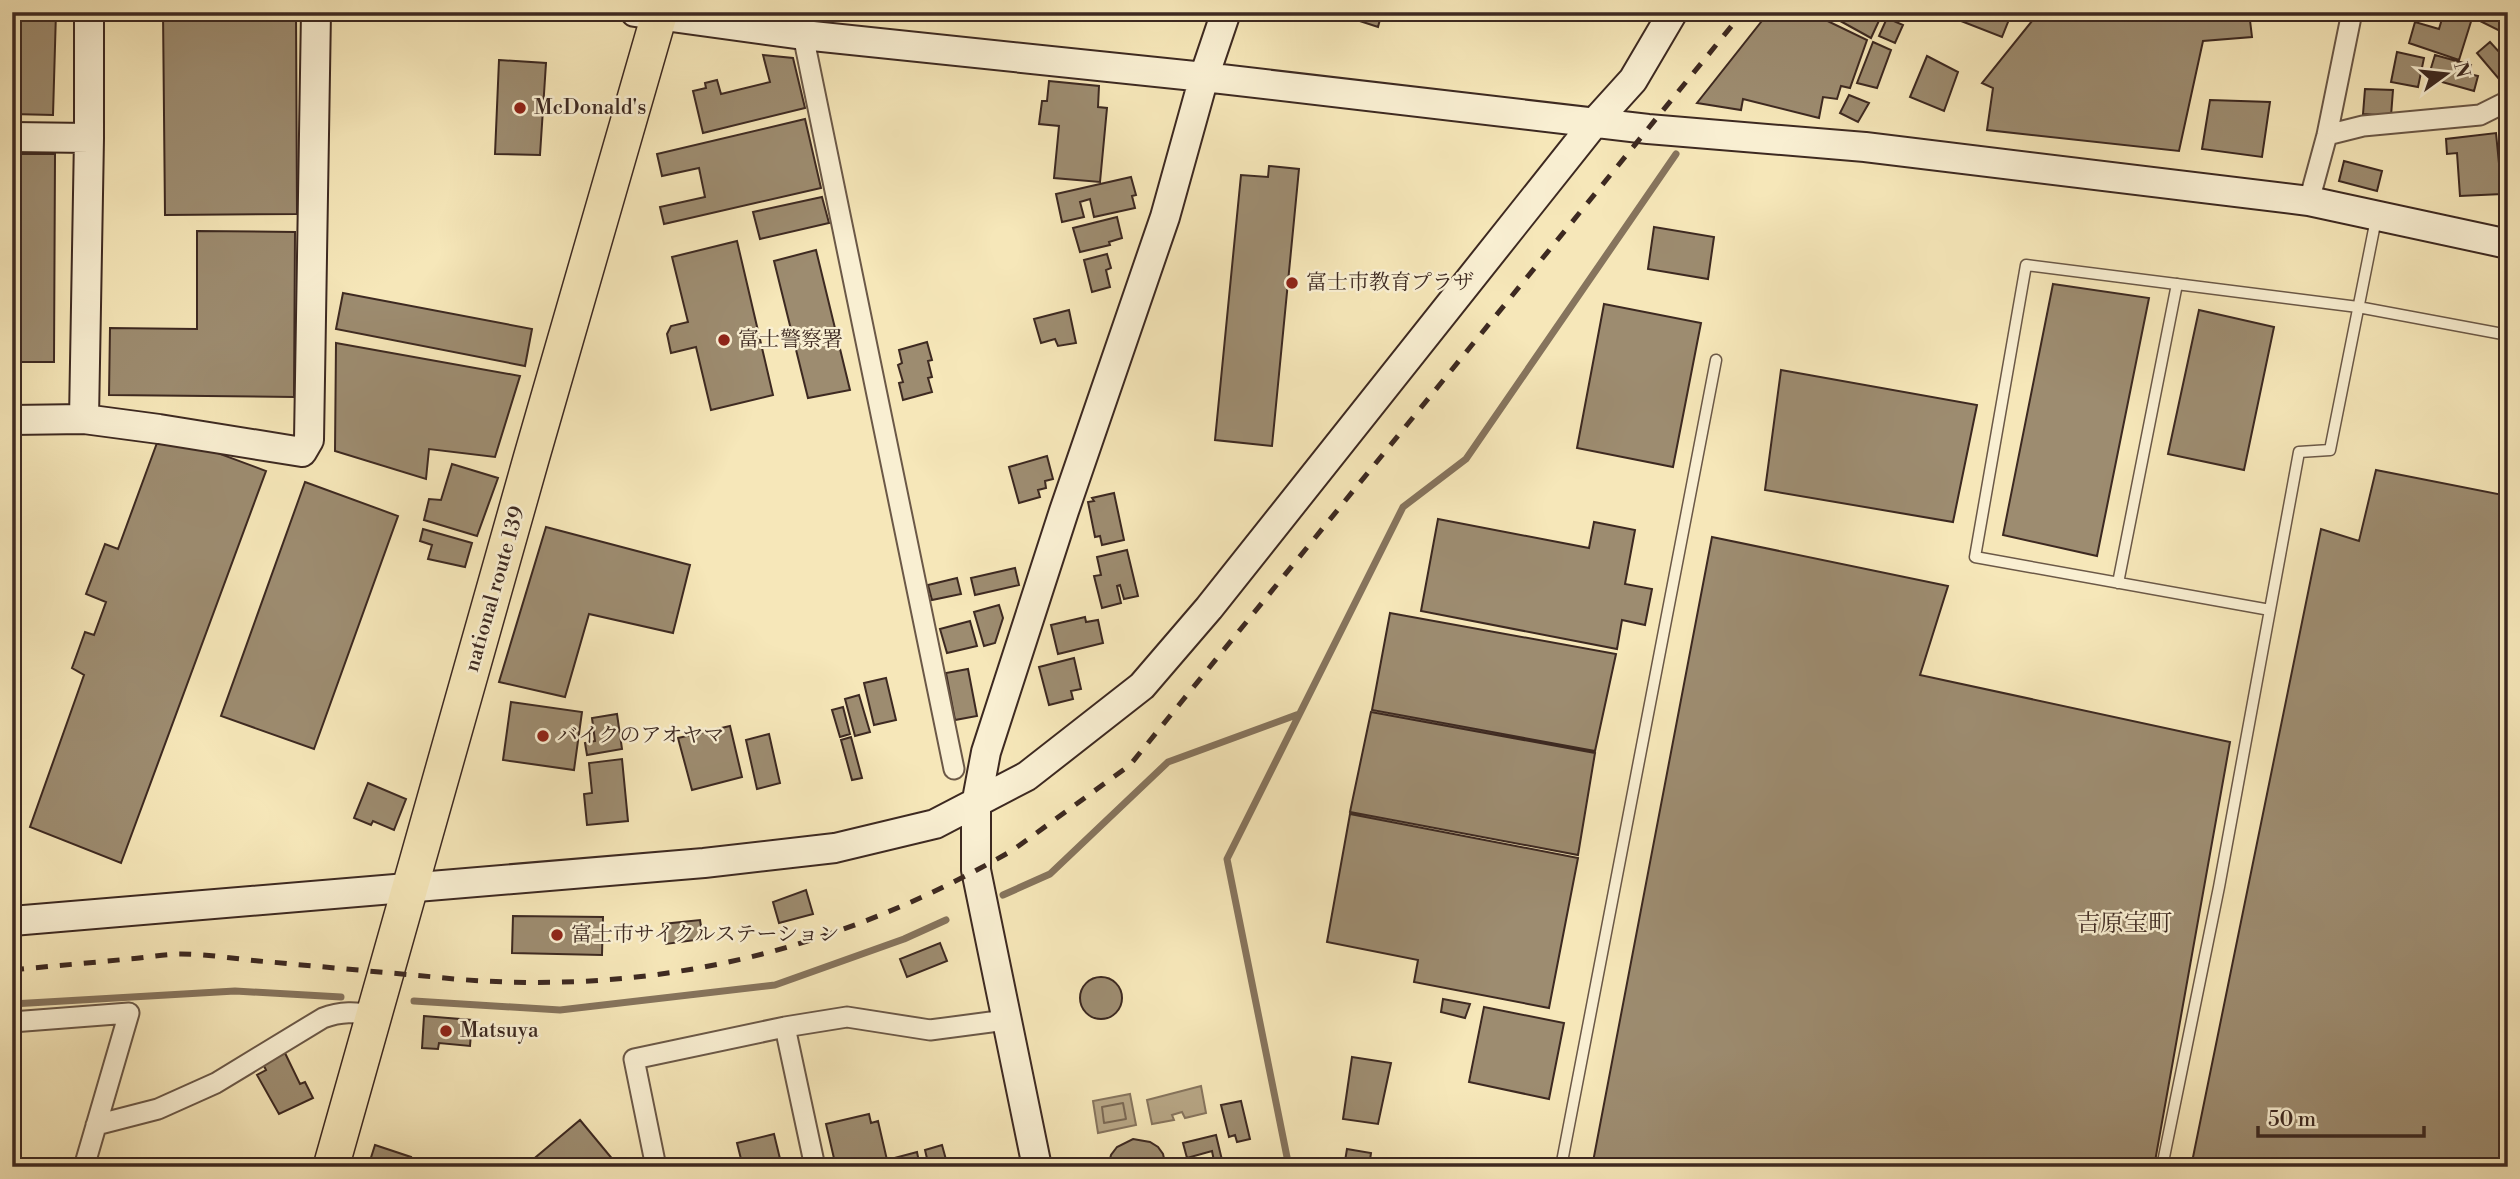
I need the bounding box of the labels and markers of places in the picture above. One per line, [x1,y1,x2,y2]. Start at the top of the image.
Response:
place label: McDonald's [534,95,646,121]
marker: McDonald's [512,100,528,116]
place label: 富士市教育プラザ [1306,270,1474,296]
marker: 富士市教育プラザ [1284,275,1300,291]
place label: 富士警察署 [738,327,843,353]
marker: 富士警察署 [716,332,732,348]
place label: バイクのアオヤマ [557,723,724,749]
marker: バイクのアオヤマ [535,728,551,744]
place label: 富士市サイクルステーション [571,922,840,948]
marker: 富士市サイクルステーション [549,927,565,943]
place label: Matsuya [460,1018,539,1044]
marker: Matsuya [438,1023,454,1039]

